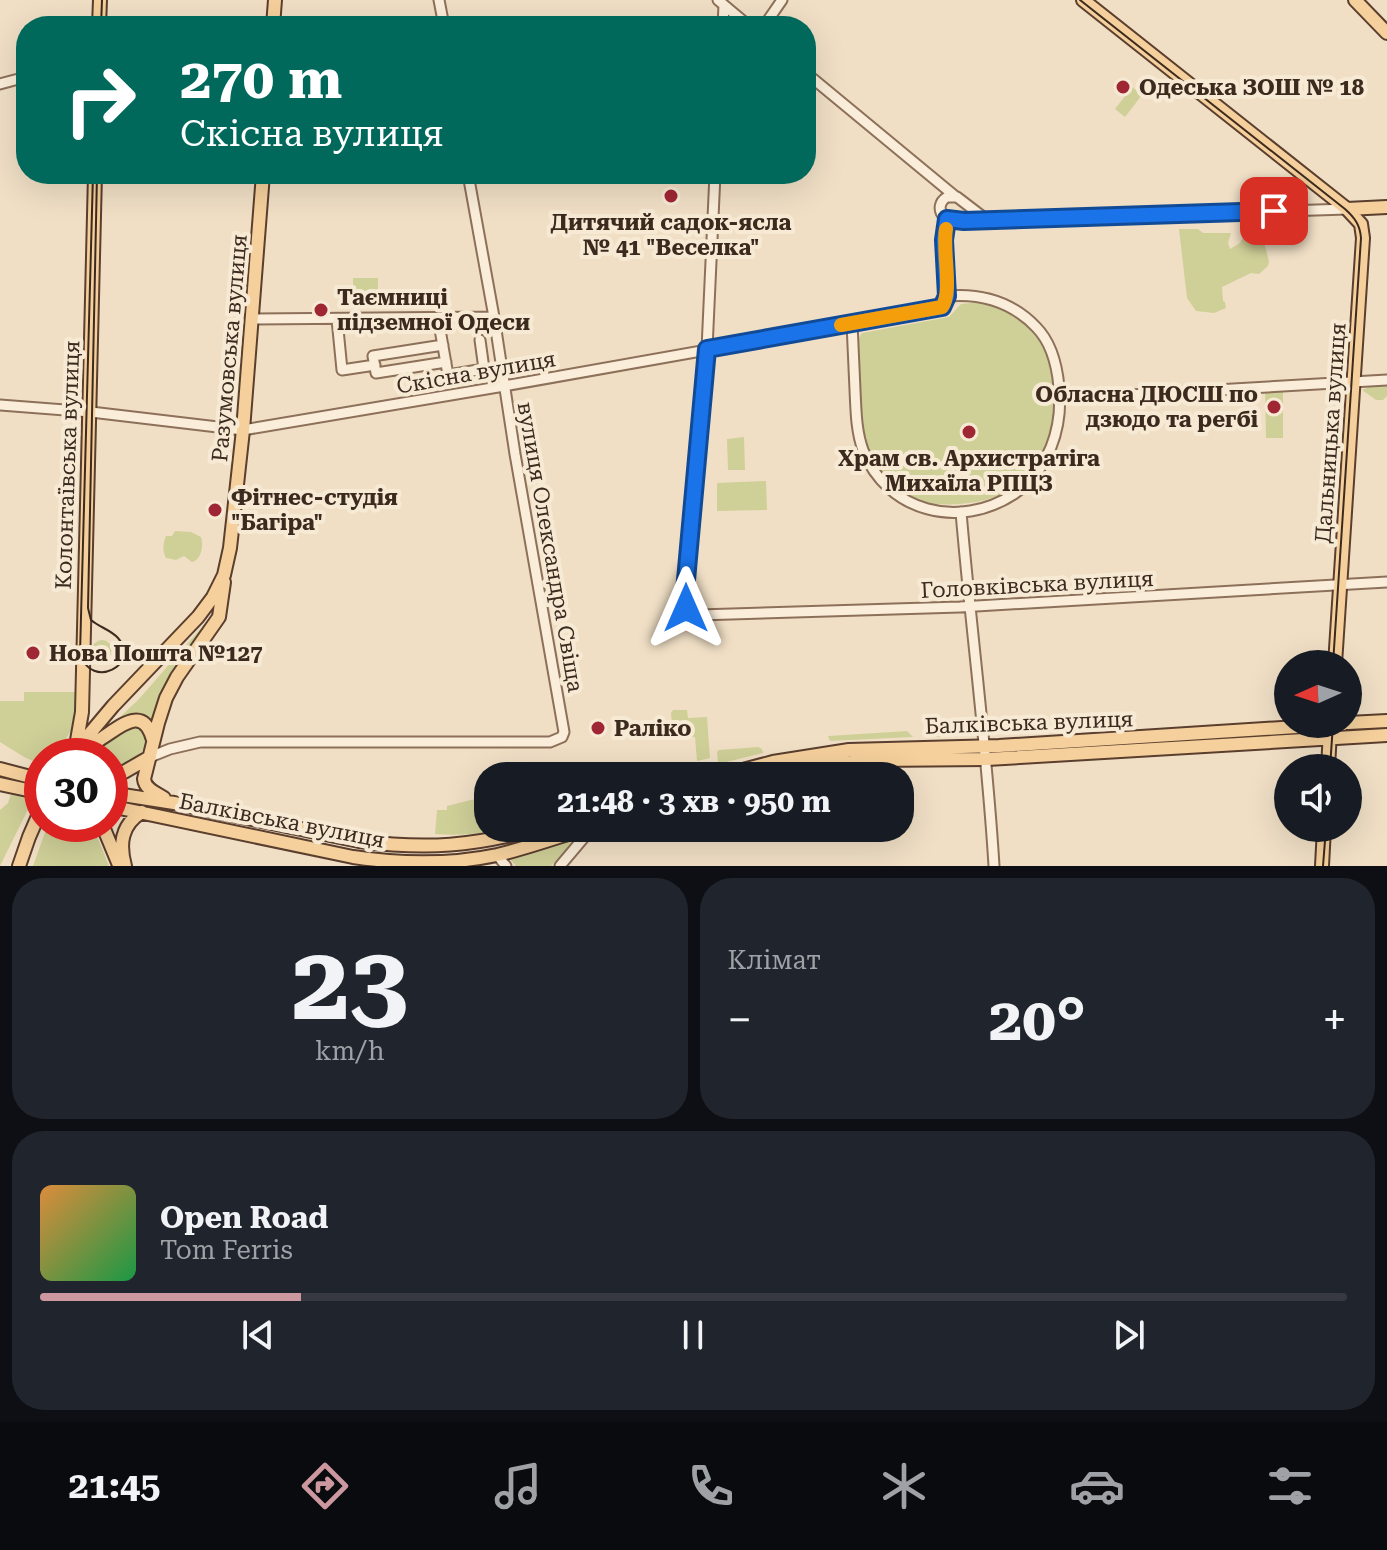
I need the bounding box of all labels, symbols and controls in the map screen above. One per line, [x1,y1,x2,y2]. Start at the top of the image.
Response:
text: 270 m [180,46,342,112]
icon: right [48,48,152,152]
place label: Одеська ЗОШ № 18 [1139,75,1364,100]
marker: Одеська ЗОШ № 18 [1114,78,1132,96]
text: Cкісна вулиця [180,113,444,155]
pin [1240,177,1308,245]
marker: Дитячий садок-ясла № 41 "Веселка" [662,187,680,205]
icon: arrive [1252,189,1296,233]
place label: Дитячий садок-ясла № 41 "Веселка" [551,210,792,260]
street label: Разумовська вулиця [207,233,252,463]
place label: Таємниці підземної Одеси [337,285,530,335]
marker: Таємниці підземної Одеси [312,301,330,319]
street label: Дальницька вулиця [1310,322,1351,544]
street label: Колонтаївська вулиця [51,340,84,590]
street label: Cкісна вулиця [395,346,558,399]
place label: Обласна ДЮСШ по дзюдо та регбі [1035,382,1258,432]
marker: Обласна ДЮСШ по дзюдо та регбі [1265,398,1283,416]
street label: вулиця Олександра Свіща [513,400,588,694]
marker: Храм св. Архистратіга Михаїла РПЦЗ [960,423,978,441]
place label: Храм св. Архистратіга Михаїла РПЦЗ [838,446,1100,496]
place label: Фітнес-студія "Багіра" [231,485,398,535]
marker: Фітнес-студія "Багіра" [206,501,224,519]
position arrow [644,566,728,650]
street label: Головківська вулиця [920,566,1154,603]
place label: Нова Пошта №127 [49,641,263,666]
marker: Нова Пошта №127 [24,644,42,662]
north arrow [1274,650,1362,738]
map controls [1274,650,1362,842]
street label: Балківська вулиця [924,706,1134,739]
place label: Раліко [614,716,691,741]
marker: Раліко [589,719,607,737]
speed limit sign: 30 [24,738,128,842]
button: sound [1274,754,1362,842]
text: 21:48 · 3 хв · 950 m [557,784,831,819]
street label: Балківська вулиця [177,788,387,853]
text: 23 [292,923,408,1044]
text: Клімат [728,945,821,975]
text: 20° [989,984,1086,1055]
text: − [728,994,752,1046]
text: + [1322,994,1347,1046]
text: km/h [315,1036,385,1066]
text: Open Road [160,1200,328,1235]
text: Tom Ferris [160,1235,293,1265]
icon: previous [236,1313,280,1357]
icon: pause [671,1313,715,1357]
icon: next [1107,1313,1151,1357]
icon: directions [297,1458,353,1514]
icon: music [490,1458,546,1514]
icon: phone [683,1458,739,1514]
icon: climate [876,1458,932,1514]
icon: car [1069,1458,1125,1514]
icon: filters [1262,1458,1318,1514]
text: 21:45 [69,1465,160,1507]

